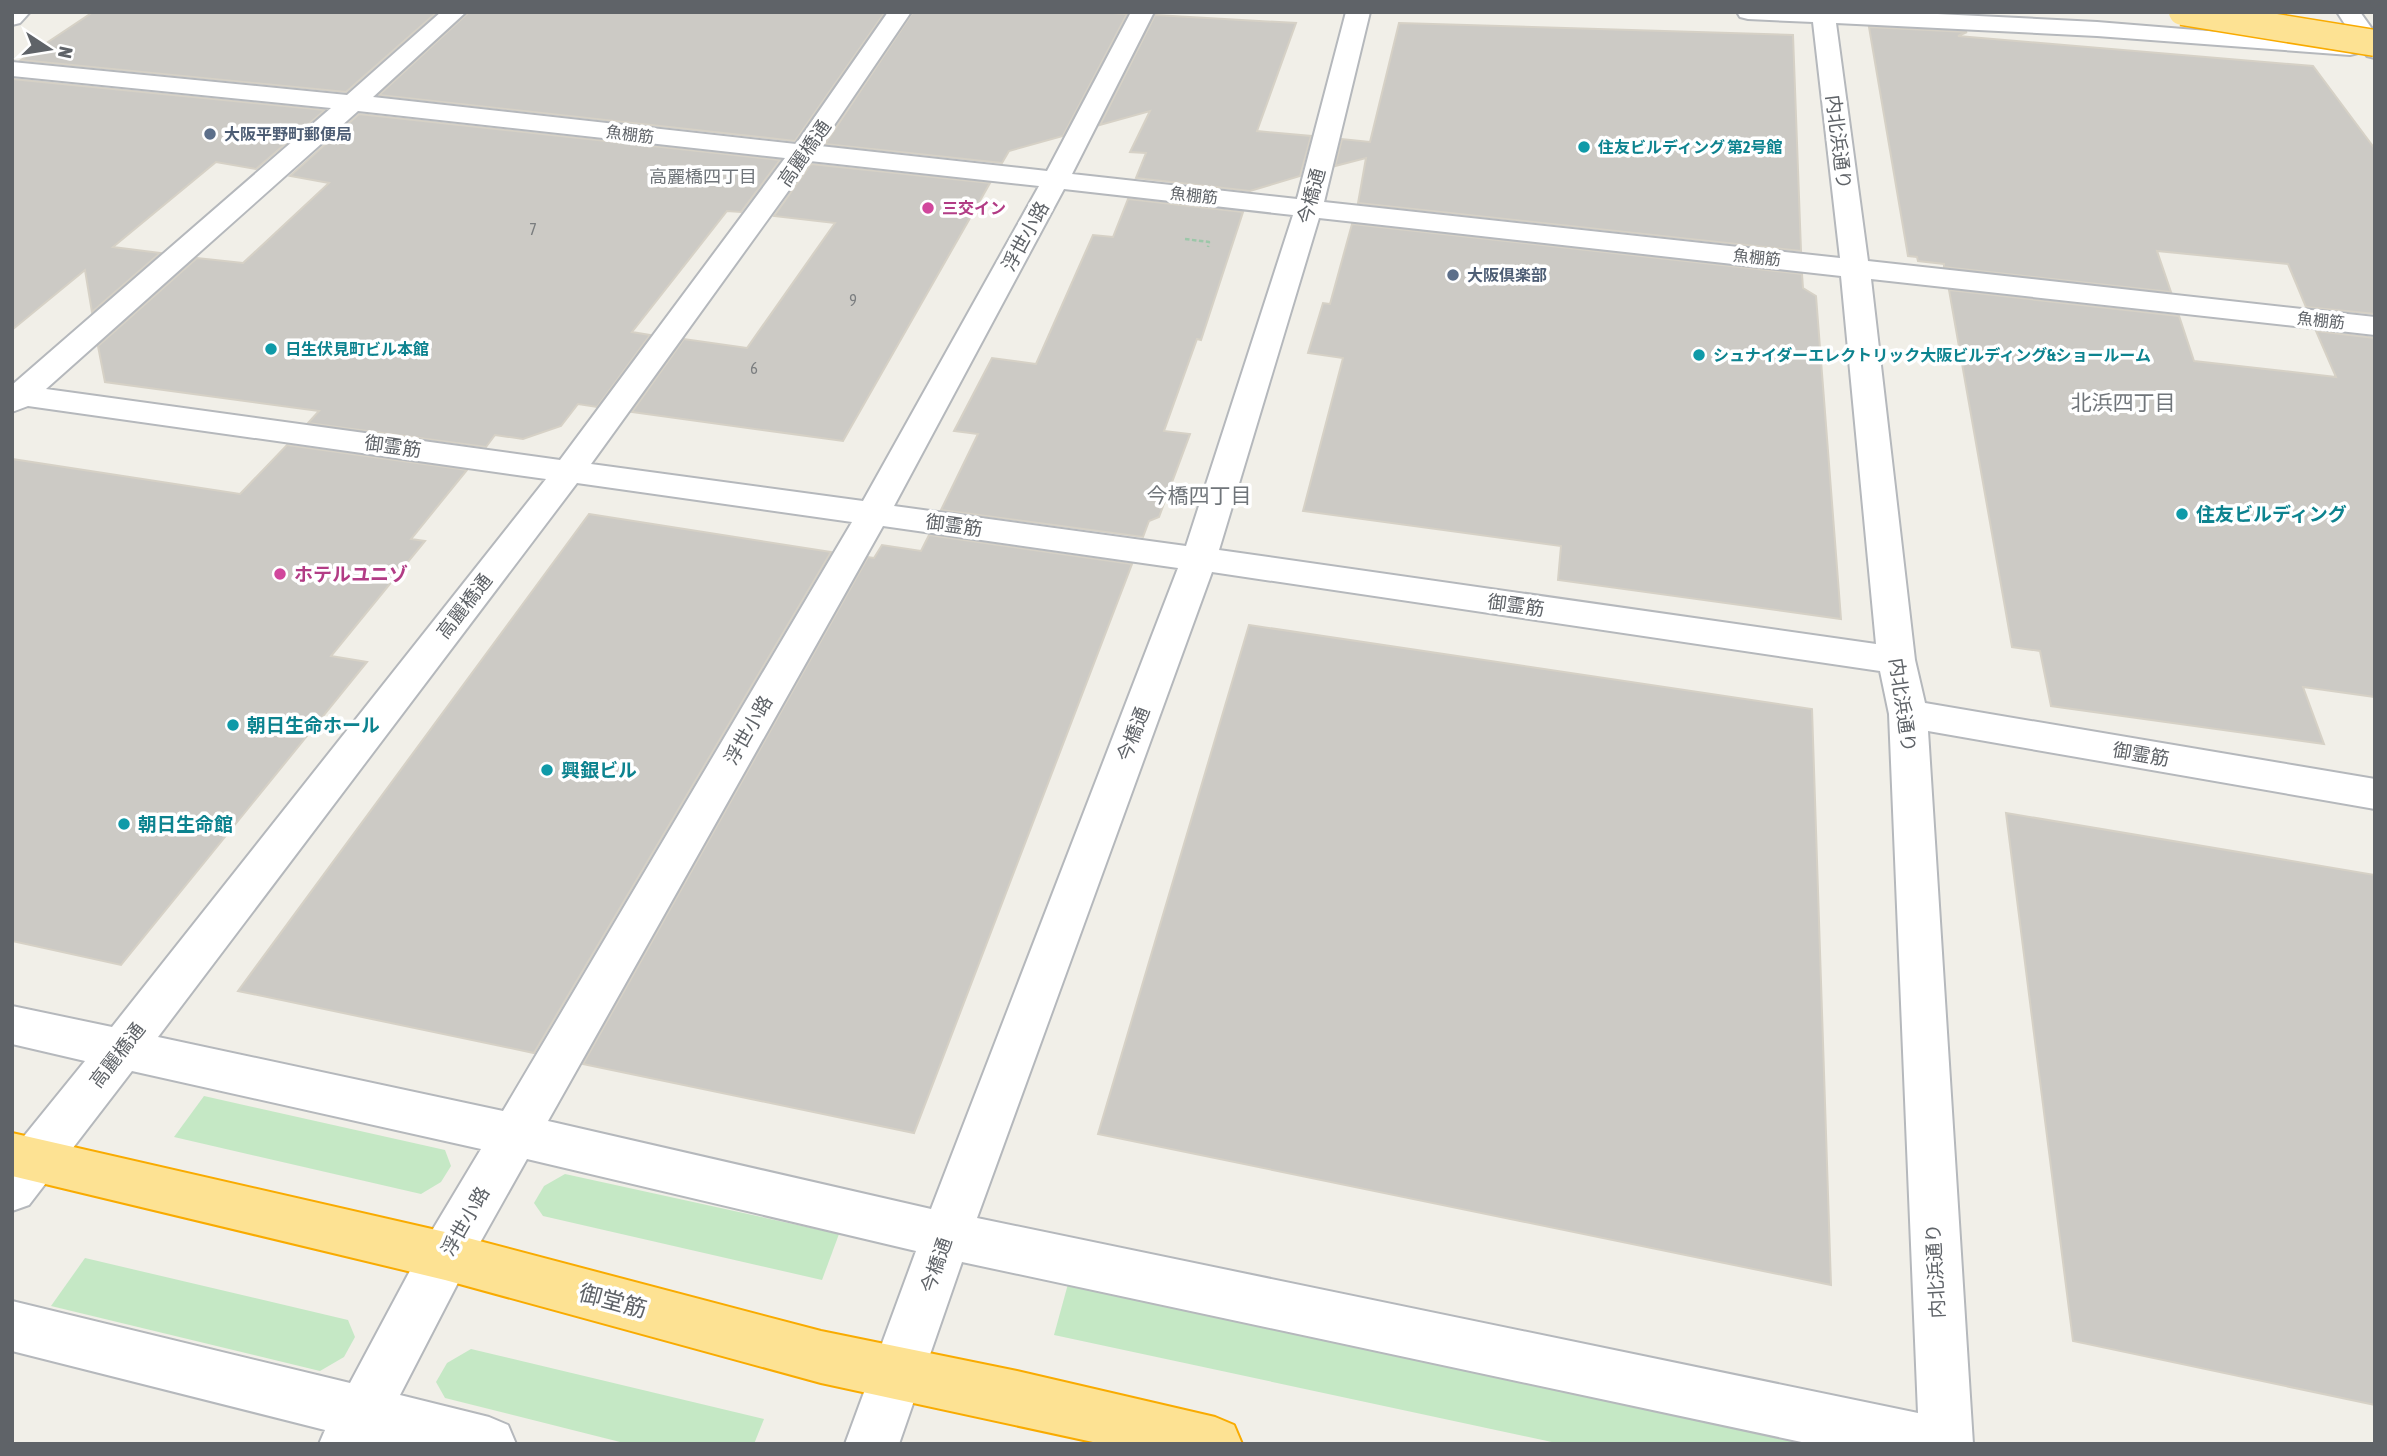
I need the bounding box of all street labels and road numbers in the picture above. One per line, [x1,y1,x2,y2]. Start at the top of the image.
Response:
street label: 内北浜通り [1822,94,1856,190]
street label: 高麗橋通 [773,116,835,190]
street label: 魚棚筋 [605,122,655,146]
street label: 今橋通 [1293,166,1329,226]
street label: 魚棚筋 [1169,184,1219,206]
street label: 浮世小路 [997,197,1053,275]
street label: 魚棚筋 [1732,246,1782,268]
street label: 魚棚筋 [2296,309,2346,331]
street label: 御霊筋 [363,431,423,461]
street label: 御霊筋 [924,510,984,540]
street label: 高麗橋通 [432,569,496,643]
street label: 御霊筋 [1486,590,1546,620]
street label: 内北浜通り [1885,656,1921,754]
street label: 浮世小路 [719,692,777,768]
street label: 今橋通 [1113,703,1153,765]
street label: 御霊筋 [2111,738,2171,770]
street label: 高麗橋通 [85,1018,149,1092]
street label: 浮世小路 [436,1183,494,1259]
street label: 内北浜通り [1922,1223,1948,1319]
street label: 今橋通 [916,1234,956,1296]
street label: 御堂筋 [576,1280,650,1322]

